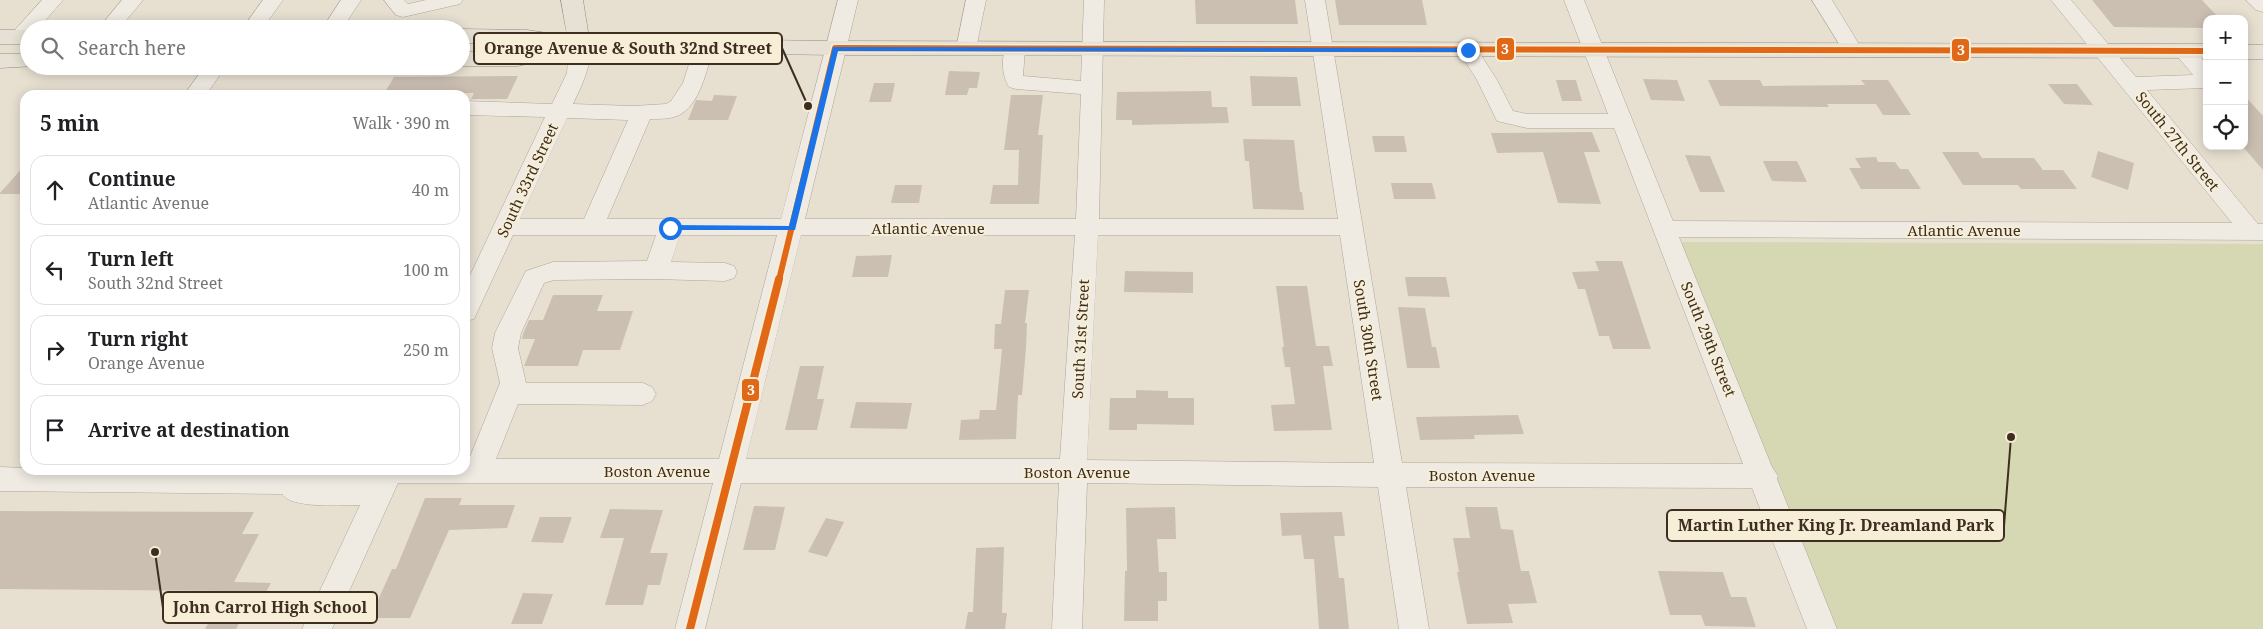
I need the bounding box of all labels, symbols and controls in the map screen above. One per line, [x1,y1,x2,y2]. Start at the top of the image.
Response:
map controls [2203,15,2248,150]
button: + [2203,15,2248,60]
search box [20,20,470,75]
callout: Orange Avenue & South 32nd Street [474,33,782,64]
icon: search [38,34,66,62]
text: Search here [78,35,186,61]
text: Orange Avenue & South 32nd Street [484,37,773,59]
line badge: 3 [1496,37,1515,61]
line badge: 3 [1951,38,1970,62]
route end [1457,39,1480,62]
text: 3 [1501,39,1509,58]
text: 3 [1957,40,1965,59]
button: − [2203,60,2248,105]
street label: South 27th Street [2132,87,2224,195]
button: locate [2203,105,2248,150]
text: 5 min [40,109,99,137]
text: Walk · 390 m [353,112,450,134]
street label: South 33rd Street [492,120,562,240]
text: Continue [88,166,176,192]
icon: ahead [41,176,69,204]
text: 40 m [412,179,449,201]
text: Atlantic Avenue [88,192,209,214]
route start [659,217,682,240]
street label: Atlantic Avenue [871,218,985,238]
street label: Atlantic Avenue [1907,220,2021,240]
text: Turn left [88,246,174,272]
icon: left [41,256,69,284]
text: 100 m [403,259,449,281]
text: South 32nd Street [88,272,223,294]
street label: South 30th Street [1350,278,1388,402]
street label: South 31st Street [1067,279,1093,399]
street label: South 29th Street [1677,279,1741,399]
text: Turn right [88,326,188,352]
icon: right [41,336,69,364]
text: 250 m [403,339,449,361]
text: Orange Avenue [88,352,205,374]
line badge: 3 [741,378,760,402]
text: 3 [747,380,755,399]
icon: arrive [41,416,69,444]
text: Arrive at destination [88,417,290,443]
street label: Boston Avenue [604,461,710,481]
street label: Boston Avenue [1024,462,1130,482]
street label: Boston Avenue [1429,465,1535,485]
callout: Martin Luther King Jr. Dreamland Park [1667,510,2004,541]
text: Martin Luther King Jr. Dreamland Park [1678,514,1995,536]
callout: John Carrol High School [163,592,377,623]
text: John Carrol High School [172,596,368,618]

